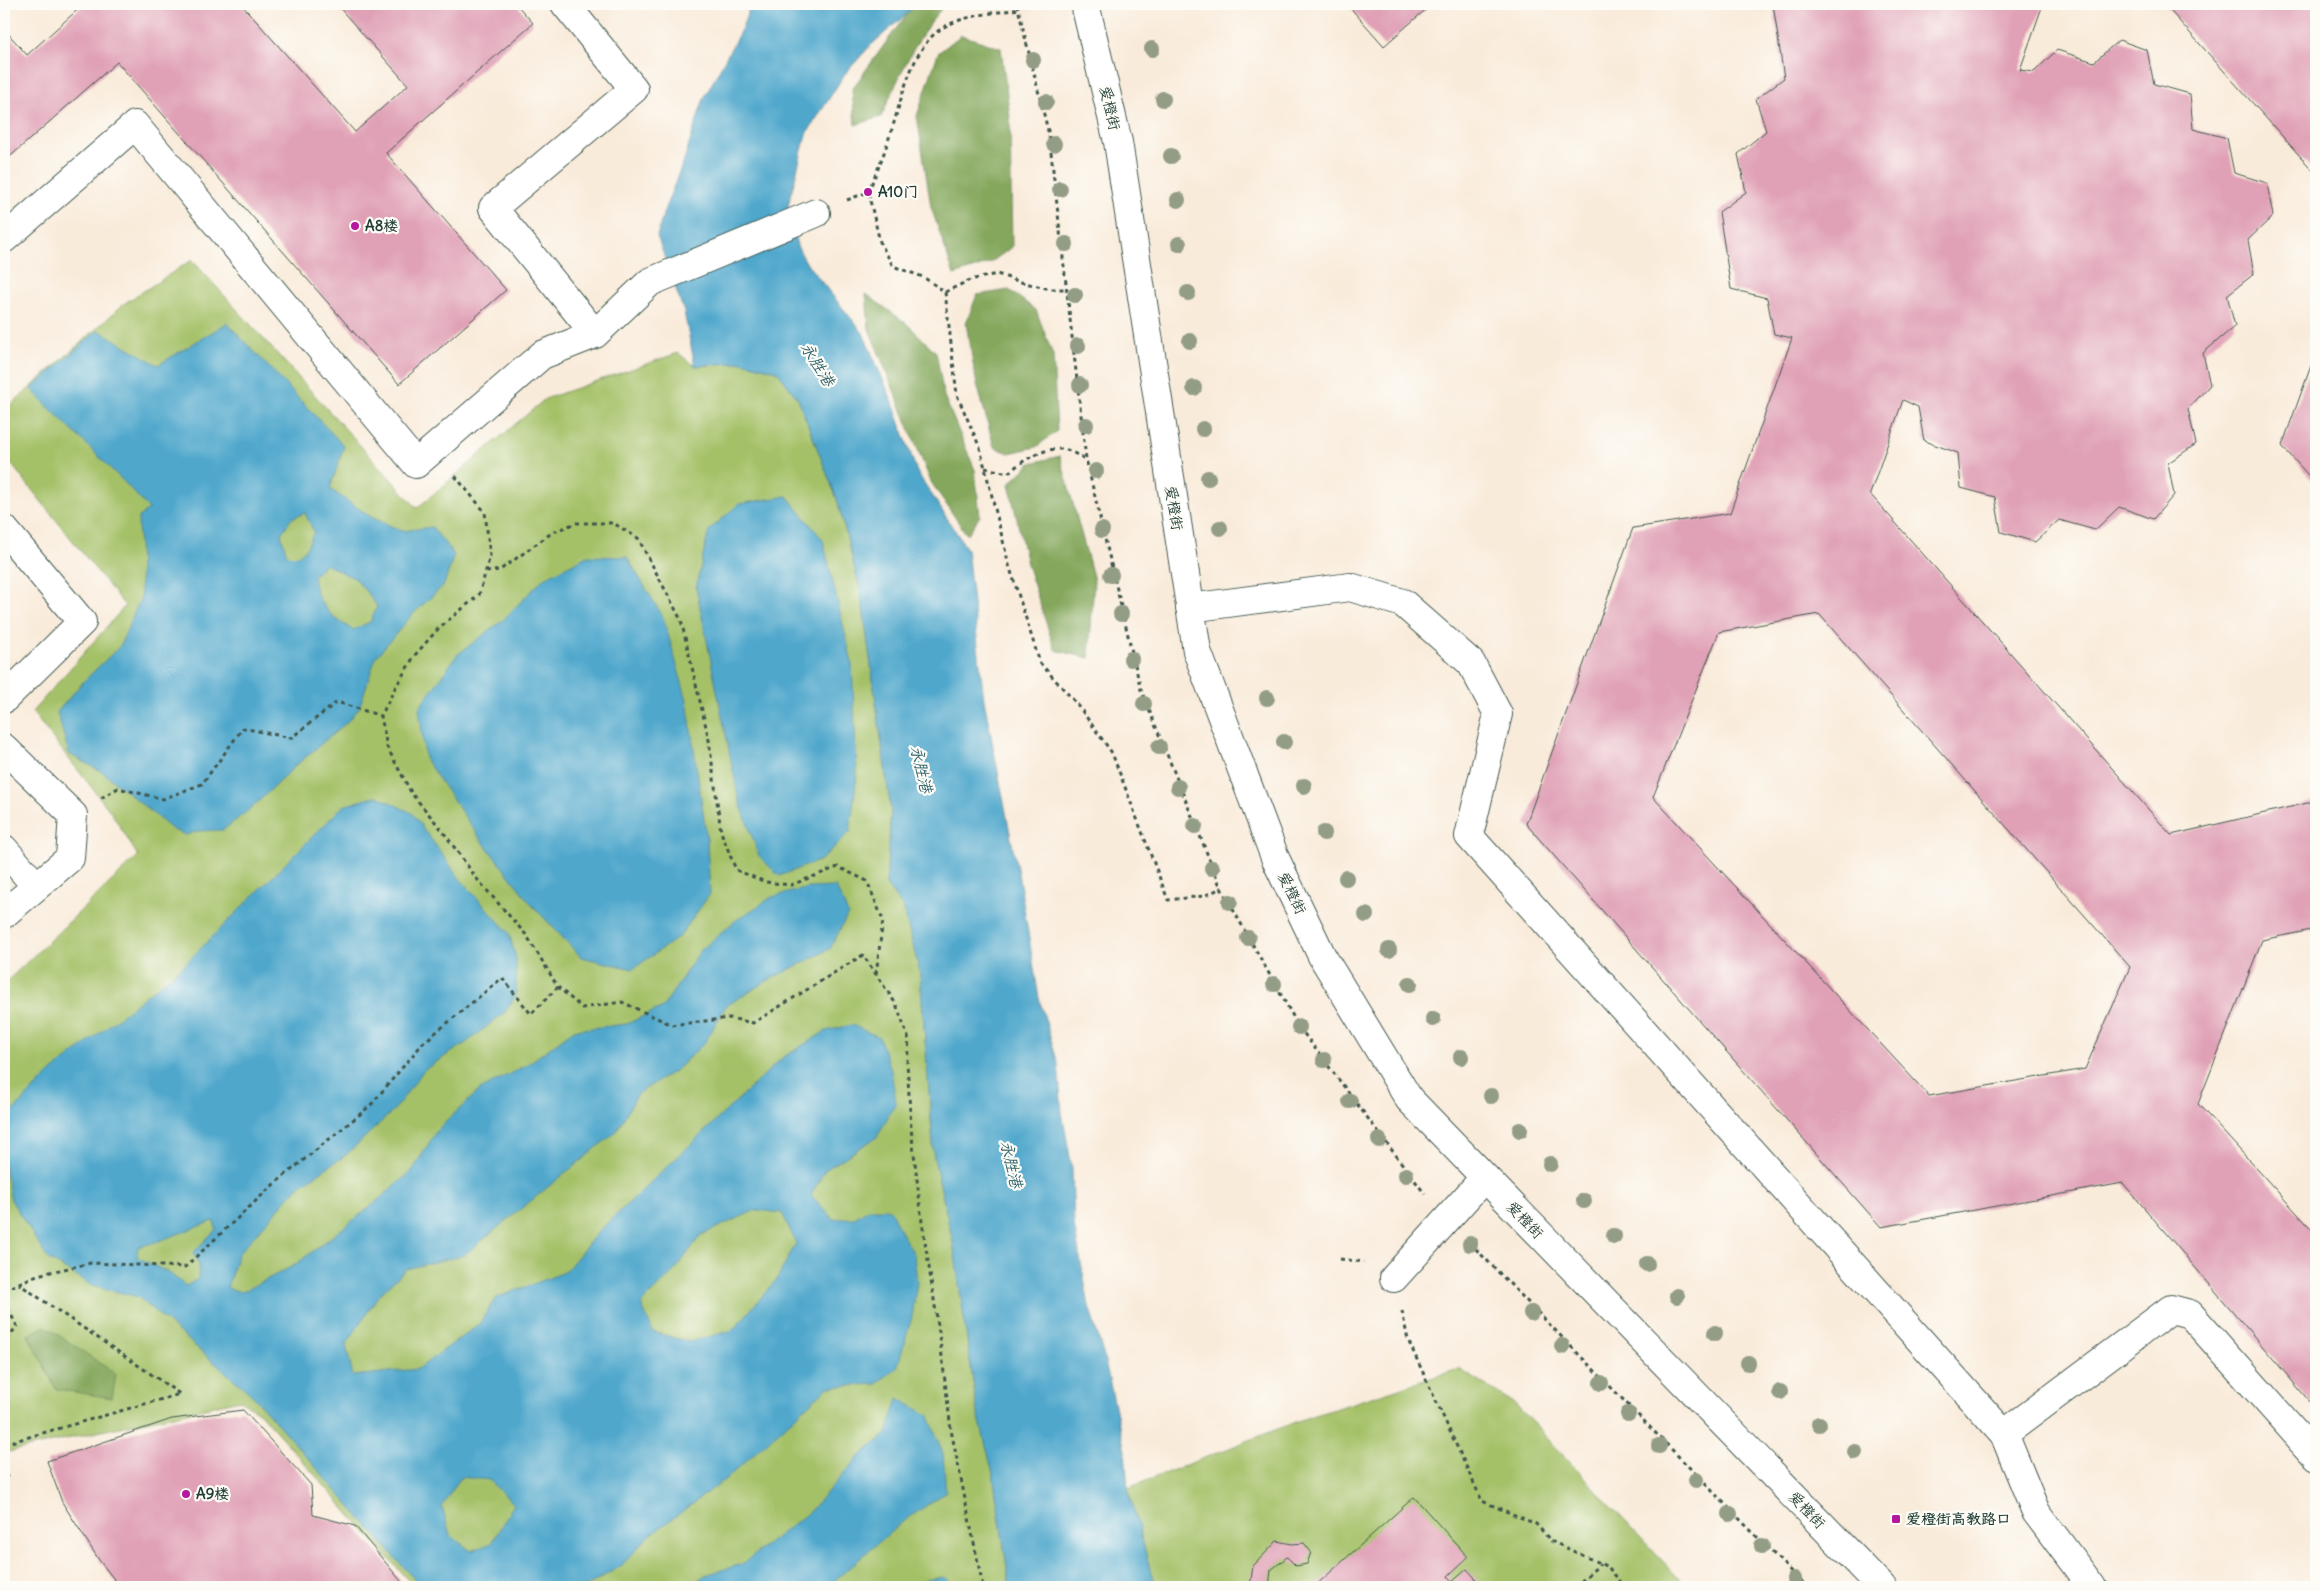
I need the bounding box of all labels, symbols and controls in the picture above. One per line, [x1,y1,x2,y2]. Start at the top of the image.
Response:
street label: 爱橙街 [1096,84,1125,132]
place label: A10门 [878,182,918,201]
marker: A10门 [862,186,874,198]
place label: A8楼 [365,216,398,235]
marker: A8楼 [349,220,361,232]
water label: 永胜港 [797,338,840,391]
street label: 爱橙街 [1162,484,1187,532]
water label: 永胜港 [907,743,938,797]
street label: 爱橙街 [1274,868,1311,917]
water label: 永胜港 [997,1138,1028,1192]
street label: 爱橙街 [1503,1197,1548,1242]
place label: A9楼 [196,1484,229,1503]
street label: 爱橙街 [1785,1487,1830,1532]
marker: A9楼 [180,1488,192,1500]
place label: 爱橙街高教路口 [1906,1509,2011,1528]
marker: 爱橙街高教路口 [1890,1513,1902,1525]

